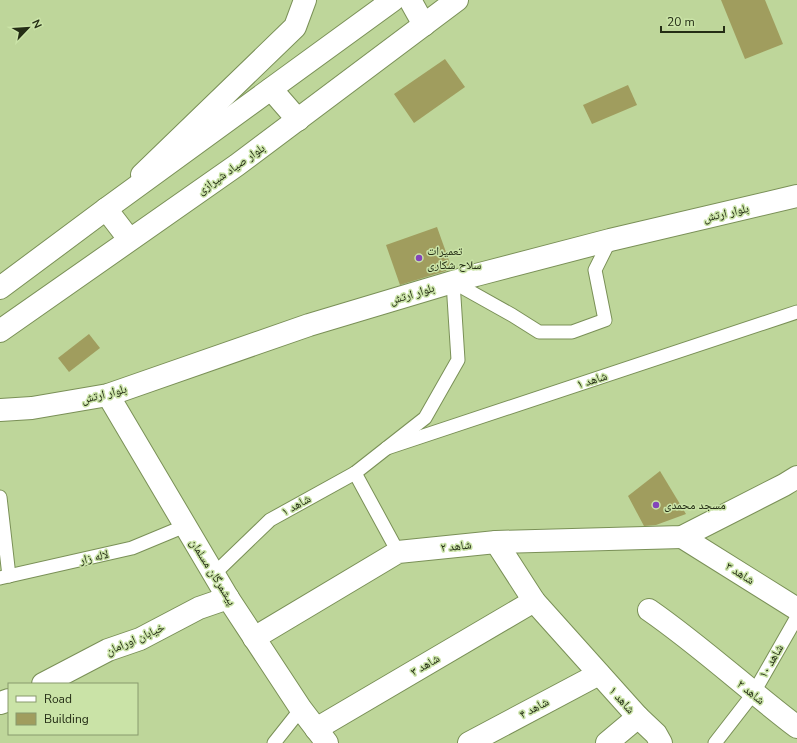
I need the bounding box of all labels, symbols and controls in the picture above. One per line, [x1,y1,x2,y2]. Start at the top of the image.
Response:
north arrow [8,8,48,48]
scale bar [661,8,724,34]
text: 20 m [667,14,695,30]
text: N [28,17,45,31]
street label: بلوار صیاد شیرازی [194,140,268,198]
street label: بلوار ارتش [702,200,750,226]
place label: تعمیرات سلاح شکاری [427,243,482,273]
marker: تعمیرات سلاح شکاری [414,253,424,263]
street label: بلوار ارتش [388,280,436,308]
street label: شاهد ۱ [575,368,609,392]
street label: بلوار ارتش [80,381,128,407]
street label: شاهد ۱ [278,490,314,520]
place label: مسجد محمدی [664,497,726,513]
marker: مسجد محمدی [651,500,661,510]
street label: پیشمرگان مسلمان [186,536,240,609]
street label: شاهد ۲ [440,536,472,556]
street label: لاله زار [77,546,110,568]
street label: شاهد ۳ [723,558,758,588]
street label: خیابان اورامان [103,619,167,659]
street label: شاهد ۱۰ [755,641,787,681]
street label: شاهد ۳ [407,650,443,680]
street label: شاهد ۲ [734,676,768,708]
legend [8,683,138,735]
street label: شاهد ۱ [606,683,638,717]
text: Road [44,691,72,707]
street label: شاهد ۴ [516,694,552,722]
text: Building [44,711,89,727]

